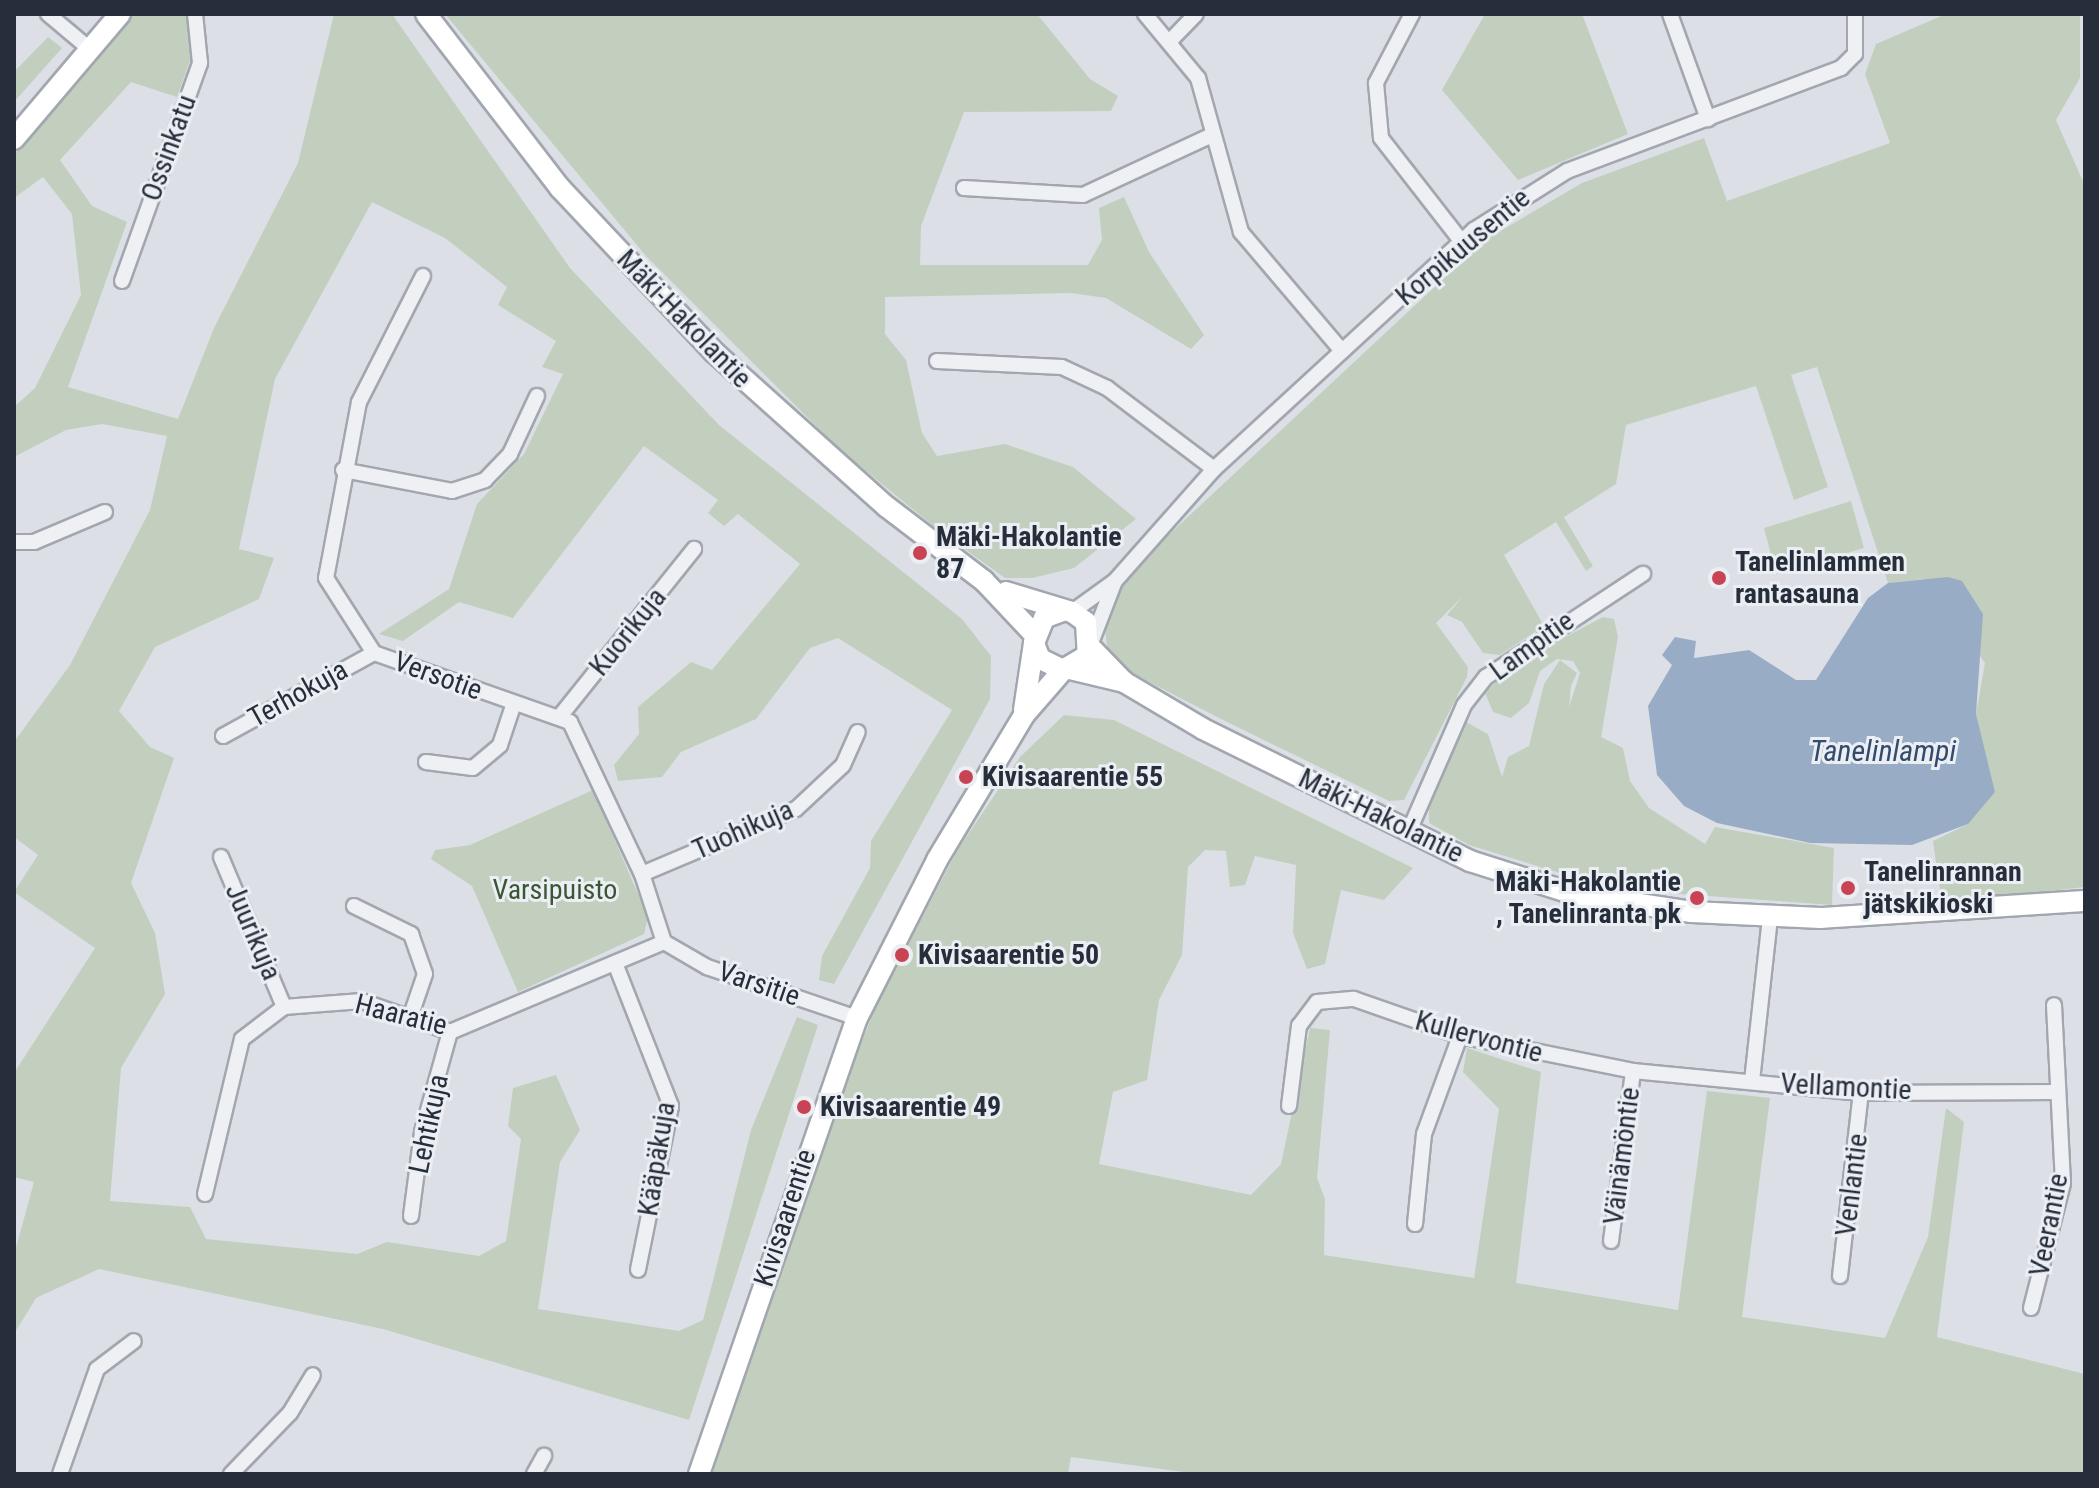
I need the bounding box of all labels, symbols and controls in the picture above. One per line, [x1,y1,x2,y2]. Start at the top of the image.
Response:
street label: Ossinkatu [134,90,204,206]
street label: Korpikuusentie [1389,181,1537,313]
street label: Mäki-Hakolantie [610,243,758,395]
place label: Mäki-Hakolantie 87 [936,520,1122,586]
marker: Mäki-Hakolantie 87 [911,544,929,562]
place label: Tanelinlammen rantasauna [1735,545,1905,611]
marker: Tanelinlammen rantasauna [1710,569,1728,587]
street label: Kuorikuja [582,581,674,683]
street label: Lampitie [1483,604,1581,688]
street label: Versotie [389,645,487,707]
street label: Terhokuja [242,653,354,735]
water label: Tanelinlampi [1810,733,1956,769]
place label: Kivisaarentie 55 [982,760,1163,794]
street label: Mäki-Hakolantie [1293,762,1469,870]
marker: Kivisaarentie 55 [957,768,975,786]
street label: Tuohikuja [687,793,799,867]
place label: Tanelinrannan jätskikioski [1864,855,2022,921]
place label: Mäki-Hakolantie , Tanelinranta pk [1495,865,1681,931]
park label: Varsipuisto [493,873,617,907]
street label: Juurikuja [218,879,288,985]
marker: Tanelinrannan jätskikioski [1839,879,1857,897]
marker: Mäki-Hakolantie , Tanelinranta pk [1688,889,1706,907]
place label: Kivisaarentie 50 [918,938,1099,972]
marker: Kivisaarentie 50 [893,946,911,964]
street label: Varsitie [714,954,804,1014]
street label: Haaratie [352,987,450,1043]
street label: Kullervontie [1412,1004,1546,1070]
street label: Vellamontie [1780,1067,1912,1107]
street label: Lehtikuja [402,1071,456,1177]
street label: Väinämöntie [1597,1085,1647,1227]
place label: Kivisaarentie 49 [820,1090,1001,1124]
marker: Kivisaarentie 49 [795,1098,813,1116]
street label: Kääpäkuja [631,1100,683,1218]
street label: Venlantie [1829,1132,1875,1238]
street label: Kivisaarentie [747,1145,823,1291]
street label: Veerantie [2023,1171,2075,1279]

